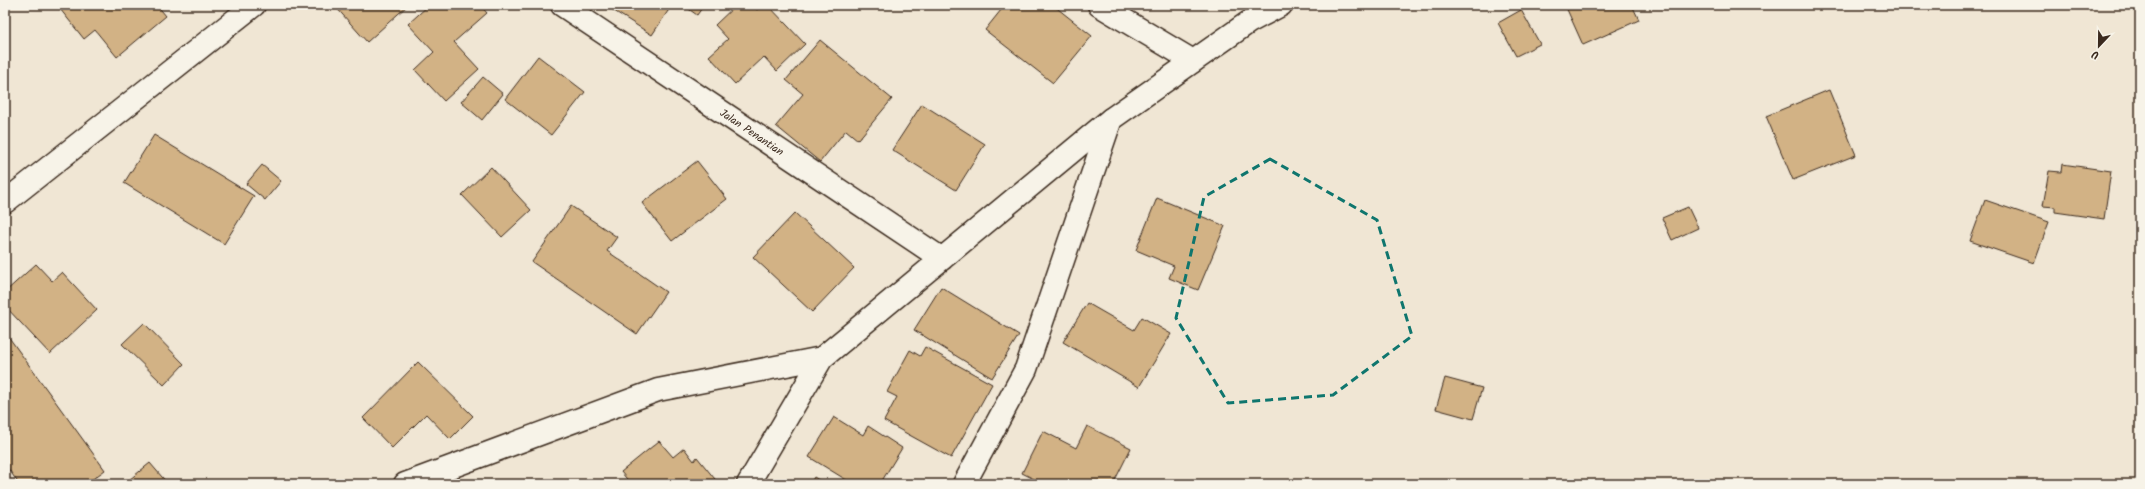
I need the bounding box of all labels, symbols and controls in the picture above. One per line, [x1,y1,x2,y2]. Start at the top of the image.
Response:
north arrow [2079,26,2119,66]
text: U [2089,45,2102,64]
street label: Jalan Penantian [716,105,787,161]

